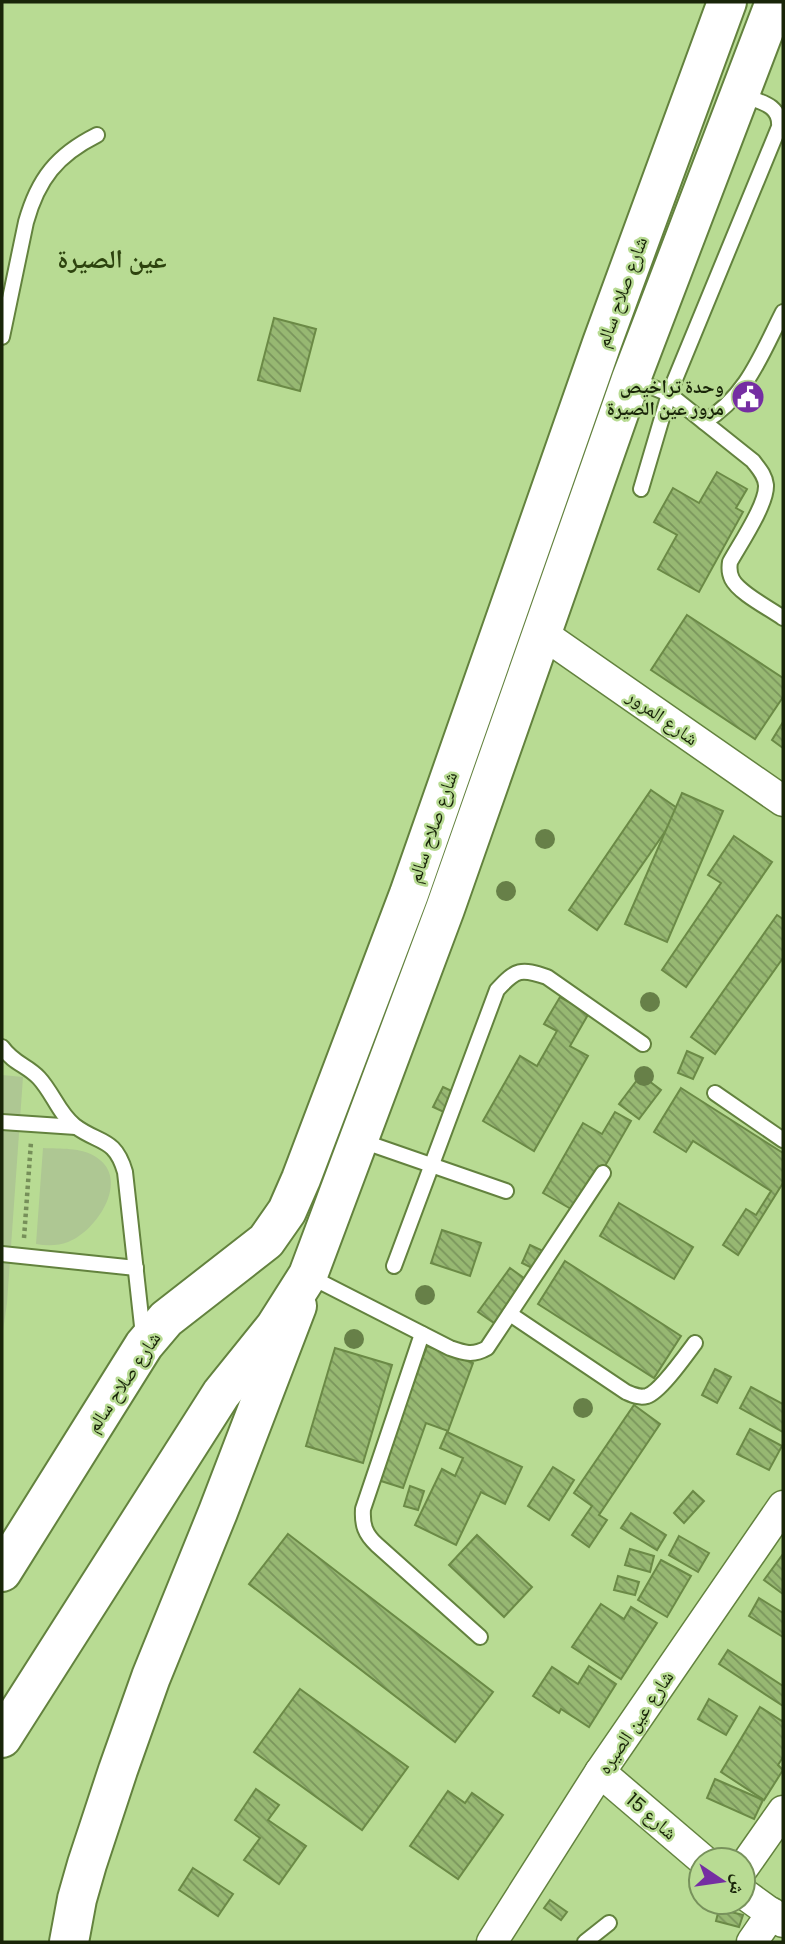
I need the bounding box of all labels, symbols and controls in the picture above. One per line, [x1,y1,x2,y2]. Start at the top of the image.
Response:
street label: شارع صلاح سالم [589,233,654,351]
district label: عين الصيرة [57,241,167,277]
place label: وحدة تراخيص مرور عين الصيرة [607,373,724,422]
public building icon: وحدة تراخيص مرور عين الصيرة [729,378,767,416]
street label: شارع المرور [621,682,704,752]
street label: شارع صلاح سالم [401,768,464,887]
street label: شارع صلاح سالم [80,1327,167,1438]
street label: شارع عين الصيره [591,1665,680,1779]
street label: شارع 15 [620,1787,683,1846]
north arrow [687,1846,757,1916]
text: ش [723,1872,753,1898]

